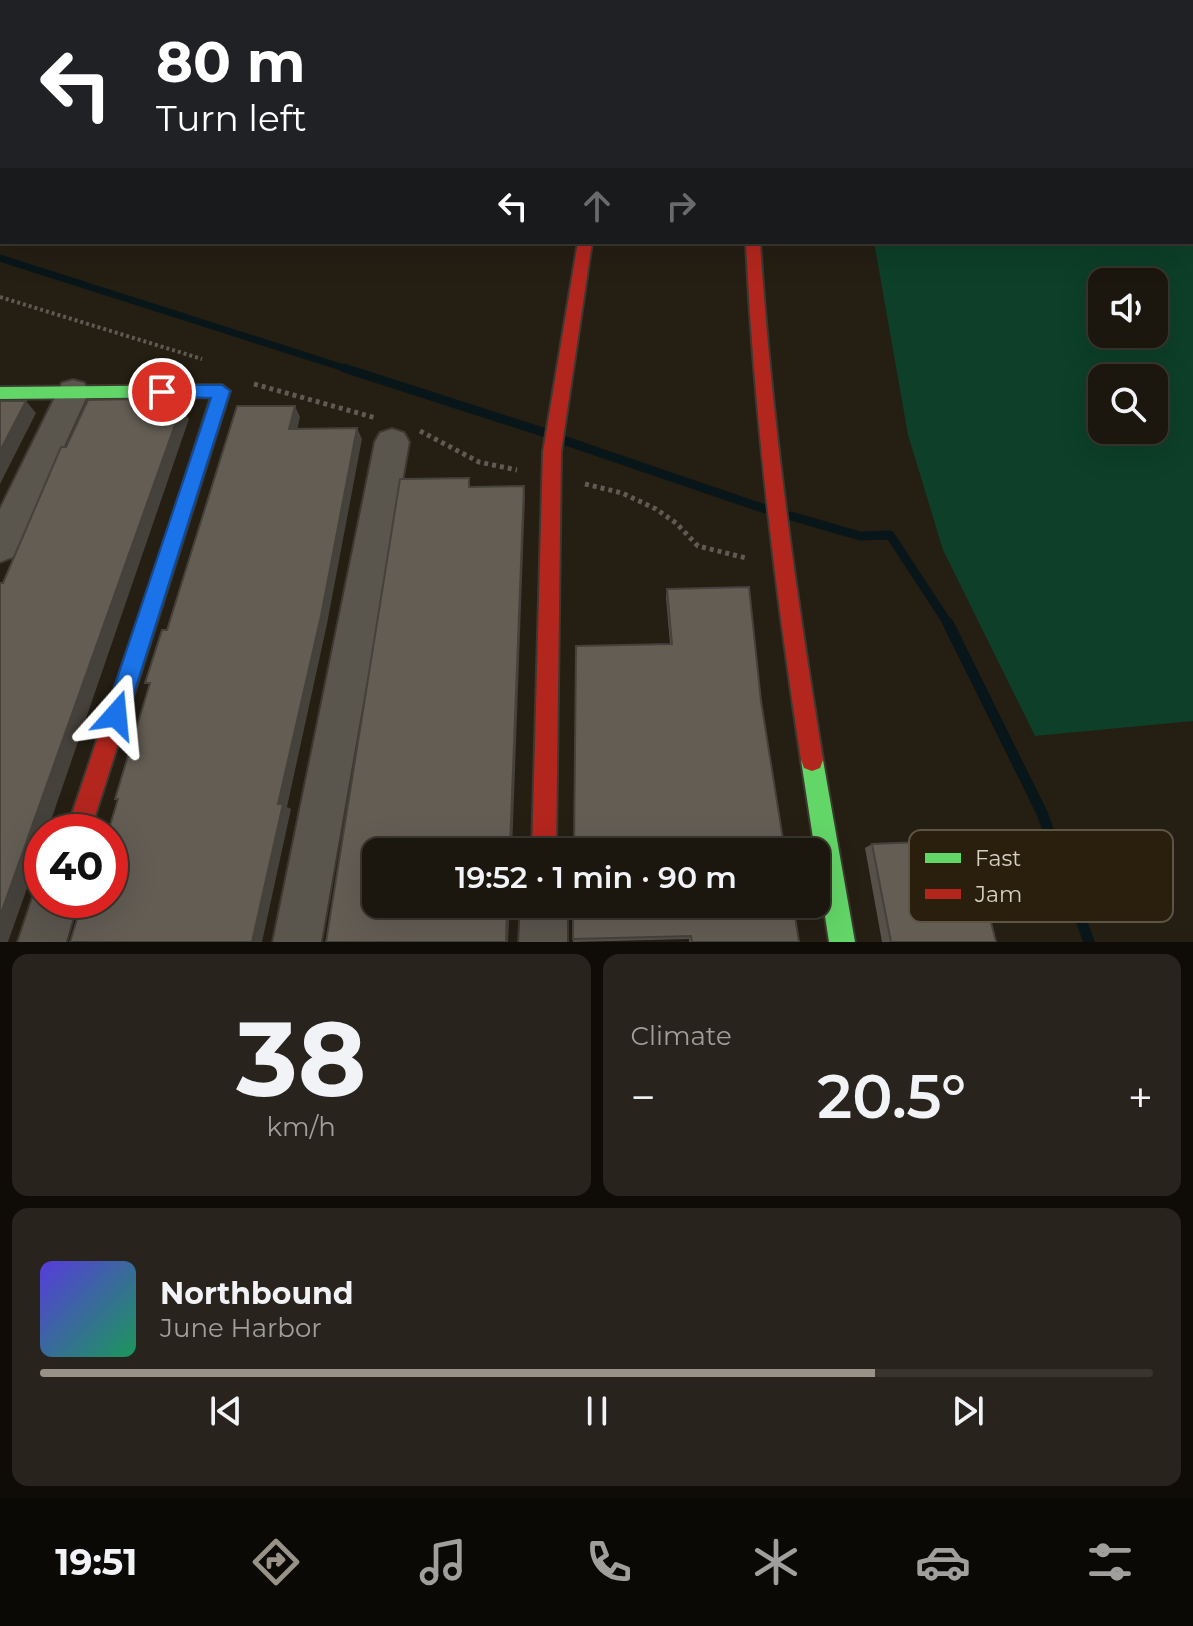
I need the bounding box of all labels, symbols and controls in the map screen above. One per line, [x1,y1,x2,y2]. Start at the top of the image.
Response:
text: 80 m [156,28,306,96]
icon: left [24,32,128,136]
text: Turn left [156,96,307,140]
icon: left [491,184,535,228]
icon: ahead [575,184,619,228]
icon: right [659,184,703,228]
map controls [1088,268,1168,444]
button: sound [1088,268,1168,348]
pin [128,358,196,426]
button: search [1088,364,1168,444]
icon: arrive [140,370,184,414]
position arrow [74,673,158,757]
speed limit sign: 40 [24,814,128,918]
legend [909,830,1173,922]
text: Fast [975,845,1021,872]
text: 19:52 · 1 min · 90 m [455,859,737,896]
text: Jam [974,881,1022,908]
text: 38 [236,995,366,1122]
text: Climate [631,1020,732,1052]
text: 20.5° [817,1060,966,1133]
text: − [631,1070,656,1124]
text: + [1128,1070,1153,1124]
text: km/h [267,1111,336,1143]
text: Northbound [160,1275,354,1312]
text: June Harbor [160,1312,322,1344]
icon: previous [204,1389,248,1433]
icon: pause [575,1389,619,1433]
icon: next [946,1389,990,1433]
icon: directions [248,1534,304,1590]
icon: music [415,1534,471,1590]
icon: phone [581,1534,637,1590]
icon: climate [748,1534,804,1590]
icon: car [915,1534,971,1590]
icon: filters [1082,1534,1138,1590]
text: 19:51 [55,1540,137,1584]

